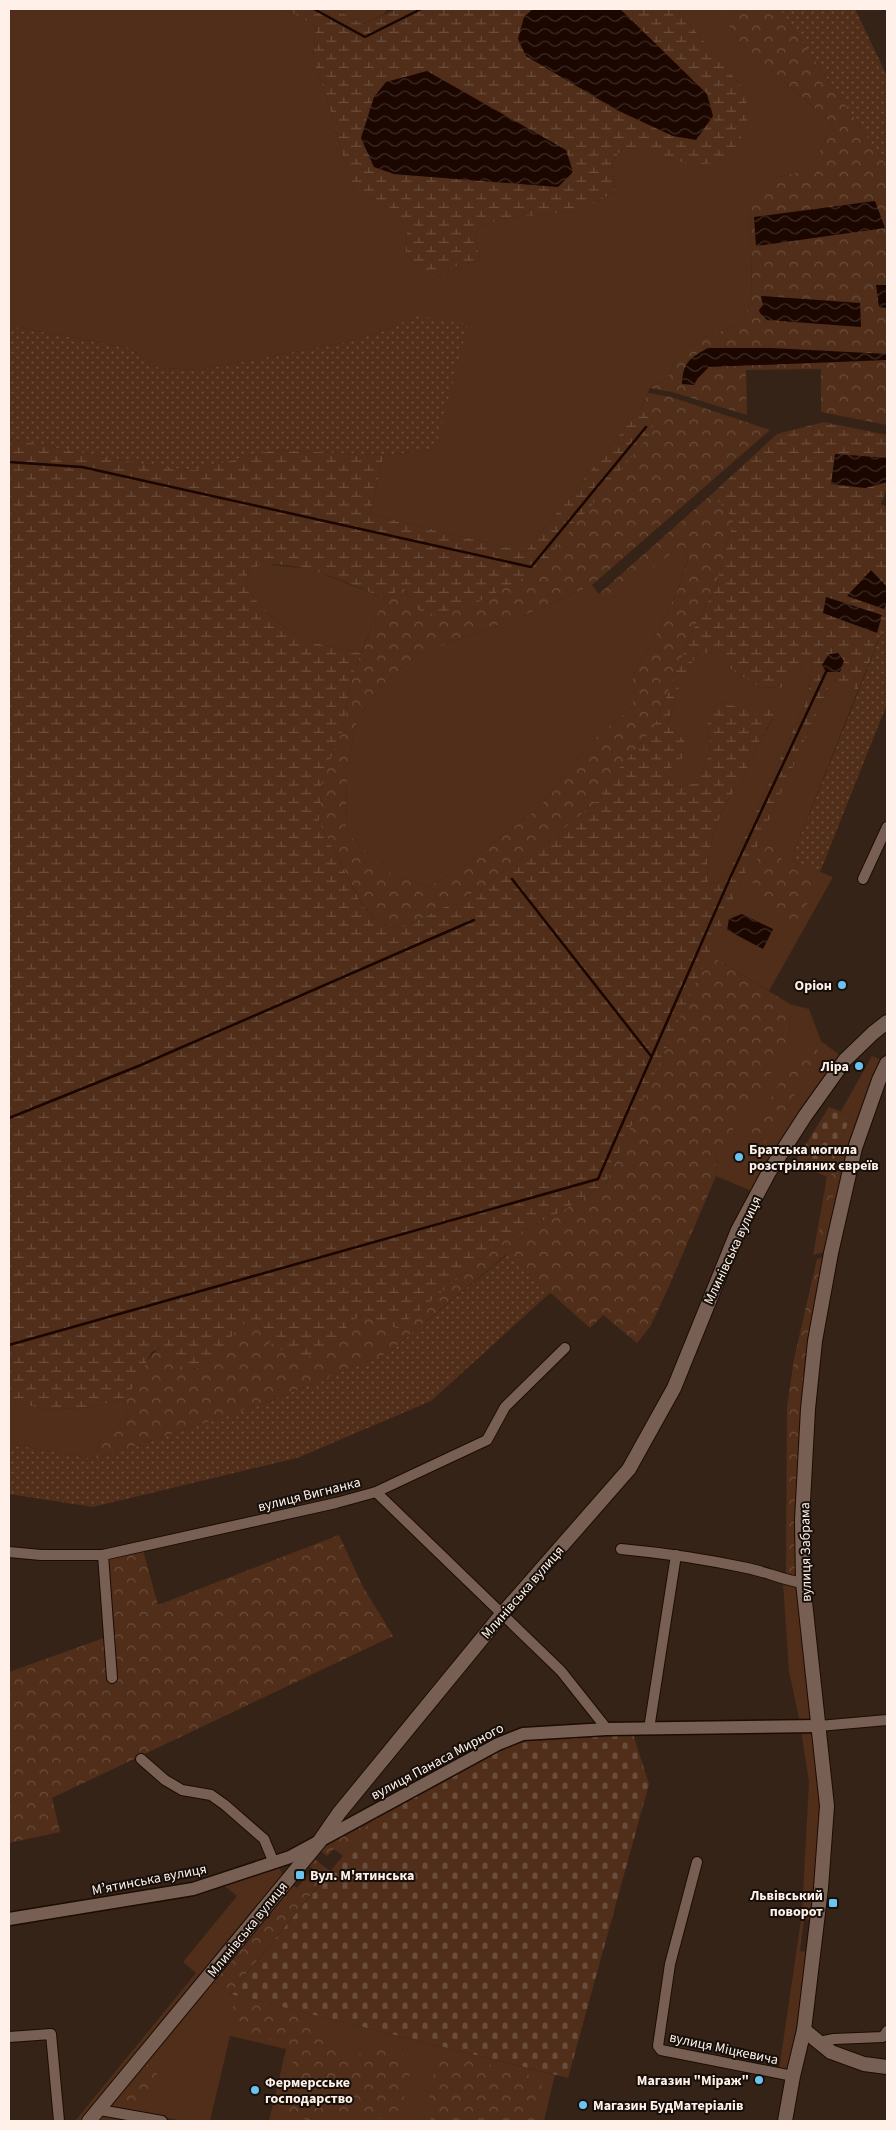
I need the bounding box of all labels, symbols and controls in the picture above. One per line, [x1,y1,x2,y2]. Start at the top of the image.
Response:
place label: Оріон [795,976,832,996]
marker: Оріон [836,979,848,991]
place label: Ліра [820,1057,849,1077]
marker: Ліра [853,1060,865,1072]
place label: Братська могила розстріляних євреїв [749,1140,879,1176]
marker: Братська могила розстріляних євреїв [733,1151,745,1163]
street label: Млинівська вулиця [699,1193,767,1308]
street label: вулиця Вигнанка [256,1473,363,1517]
street label: вулиця Забрама [795,1502,817,1602]
street label: Млинівська вулиця [477,1542,569,1644]
street label: вулиця Панаса Мирного [368,1718,507,1805]
street label: Мʼятинська вулиця [90,1859,208,1901]
place label: Вул. М'ятинська [310,1866,414,1886]
marker: Вул. М'ятинська [294,1869,306,1881]
street label: Млинівська вулиця [203,1878,293,1982]
place label: Львівський поворот [749,1886,823,1922]
marker: Львівський поворот [827,1897,839,1909]
street label: вулиця Міцкевича [667,2028,780,2070]
place label: Магазин "Міраж" [637,2071,749,2091]
place label: Фермерсське господарство [265,2073,353,2109]
marker: Магазин "Міраж" [753,2074,765,2086]
marker: Фермерсське господарство [249,2084,261,2096]
place label: Магазин БудМатеріалів [593,2096,743,2116]
marker: Магазин БудМатеріалів [577,2099,589,2111]

